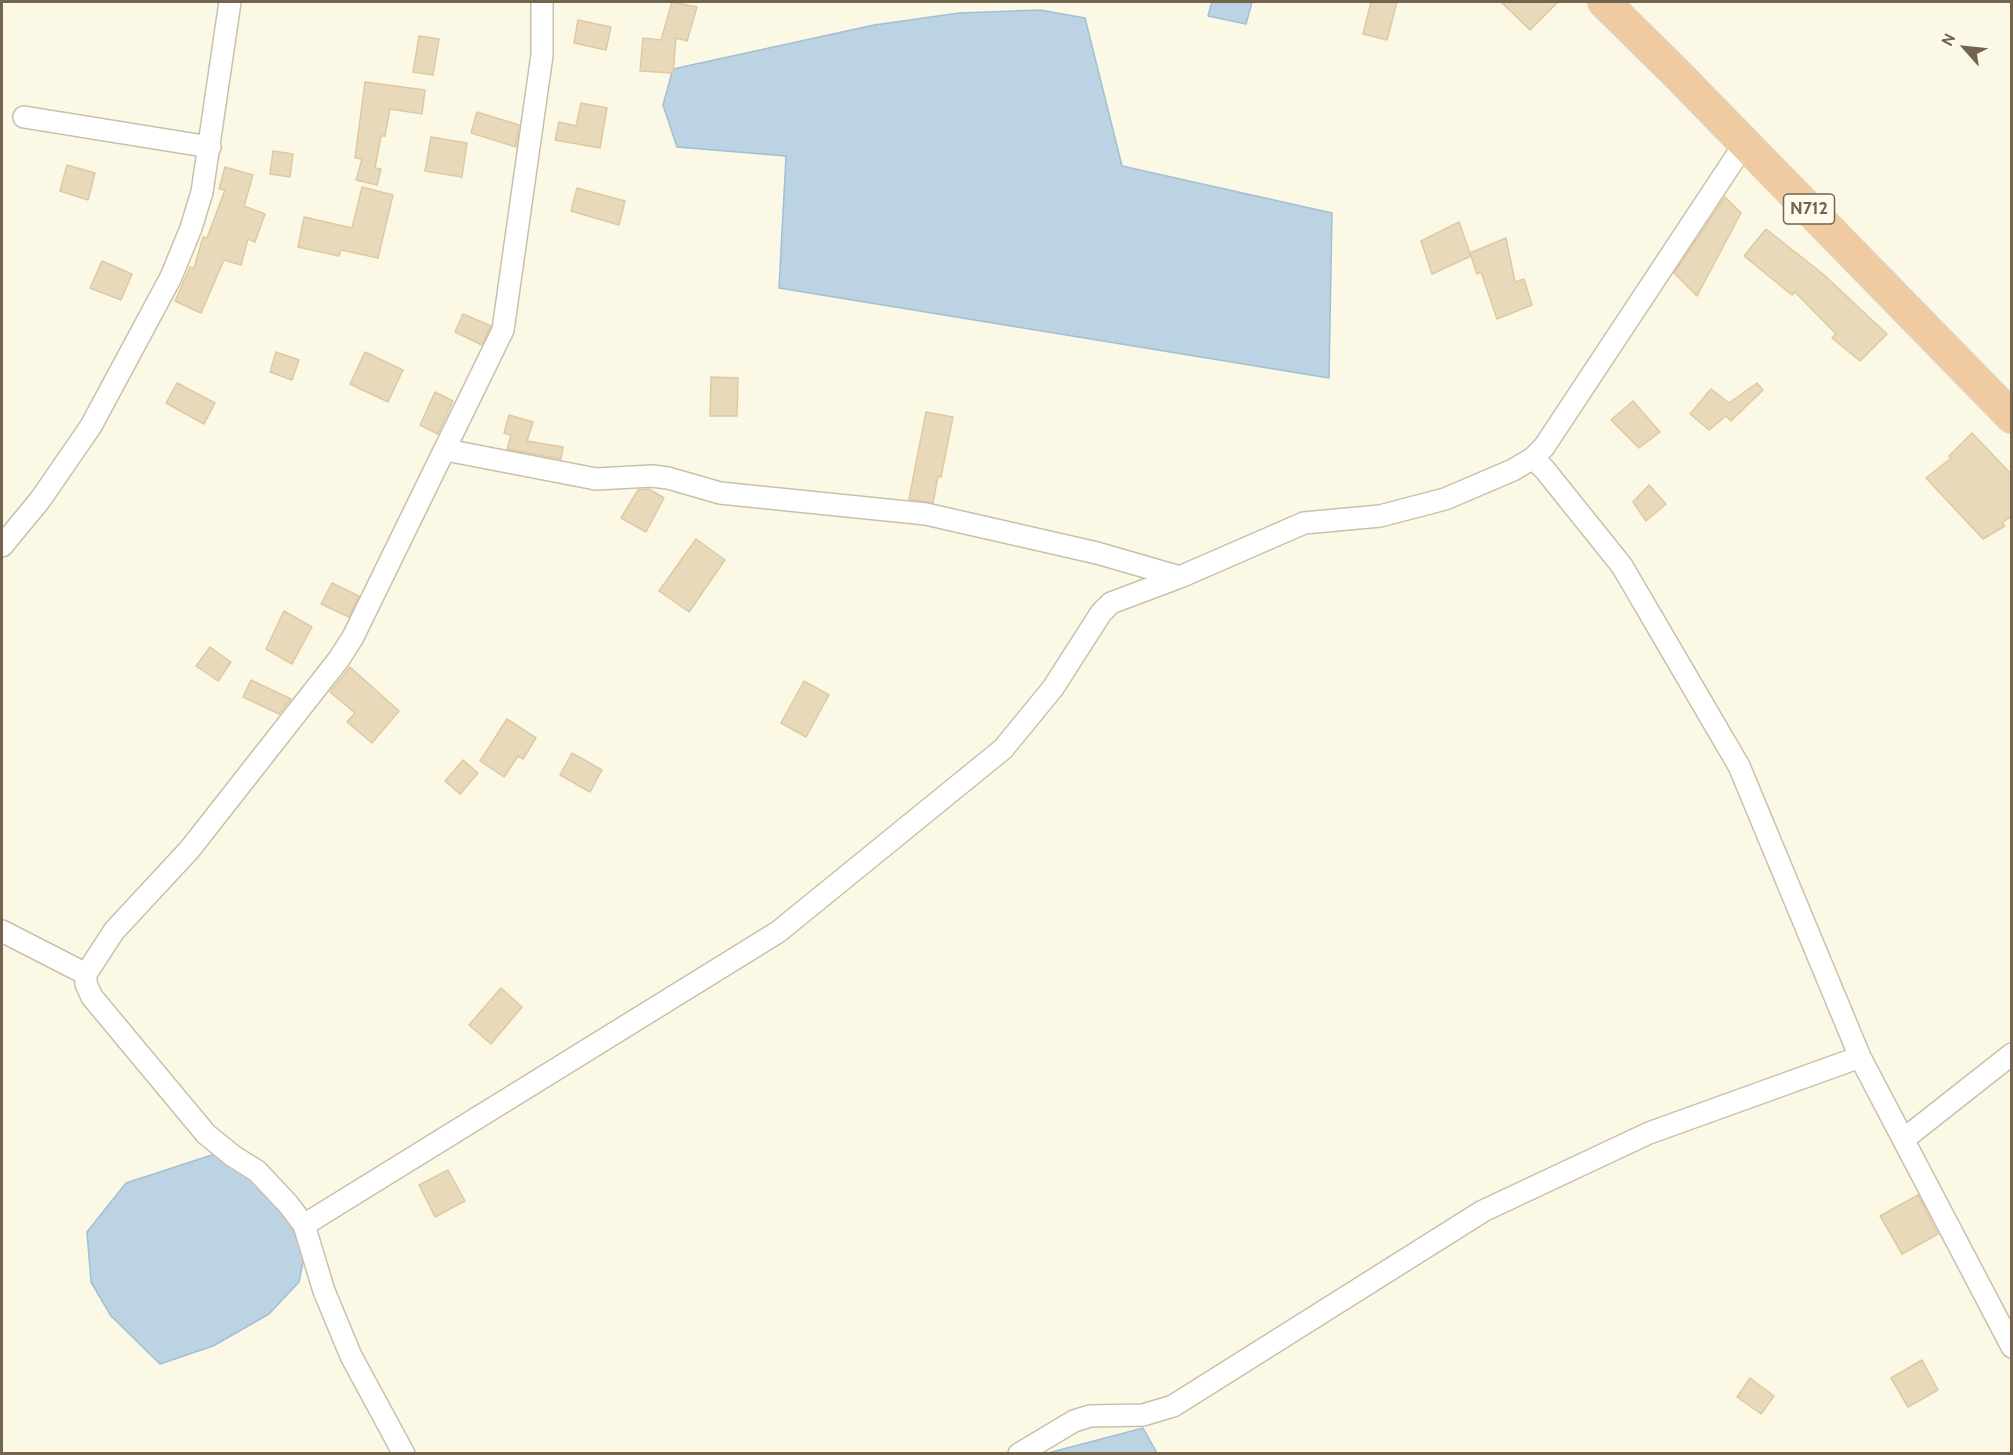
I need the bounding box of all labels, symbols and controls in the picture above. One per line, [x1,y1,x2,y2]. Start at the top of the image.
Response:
north arrow [1935,18,1995,78]
text: N [1937,30,1960,49]
road number: N712 [1784,194,1834,224]

